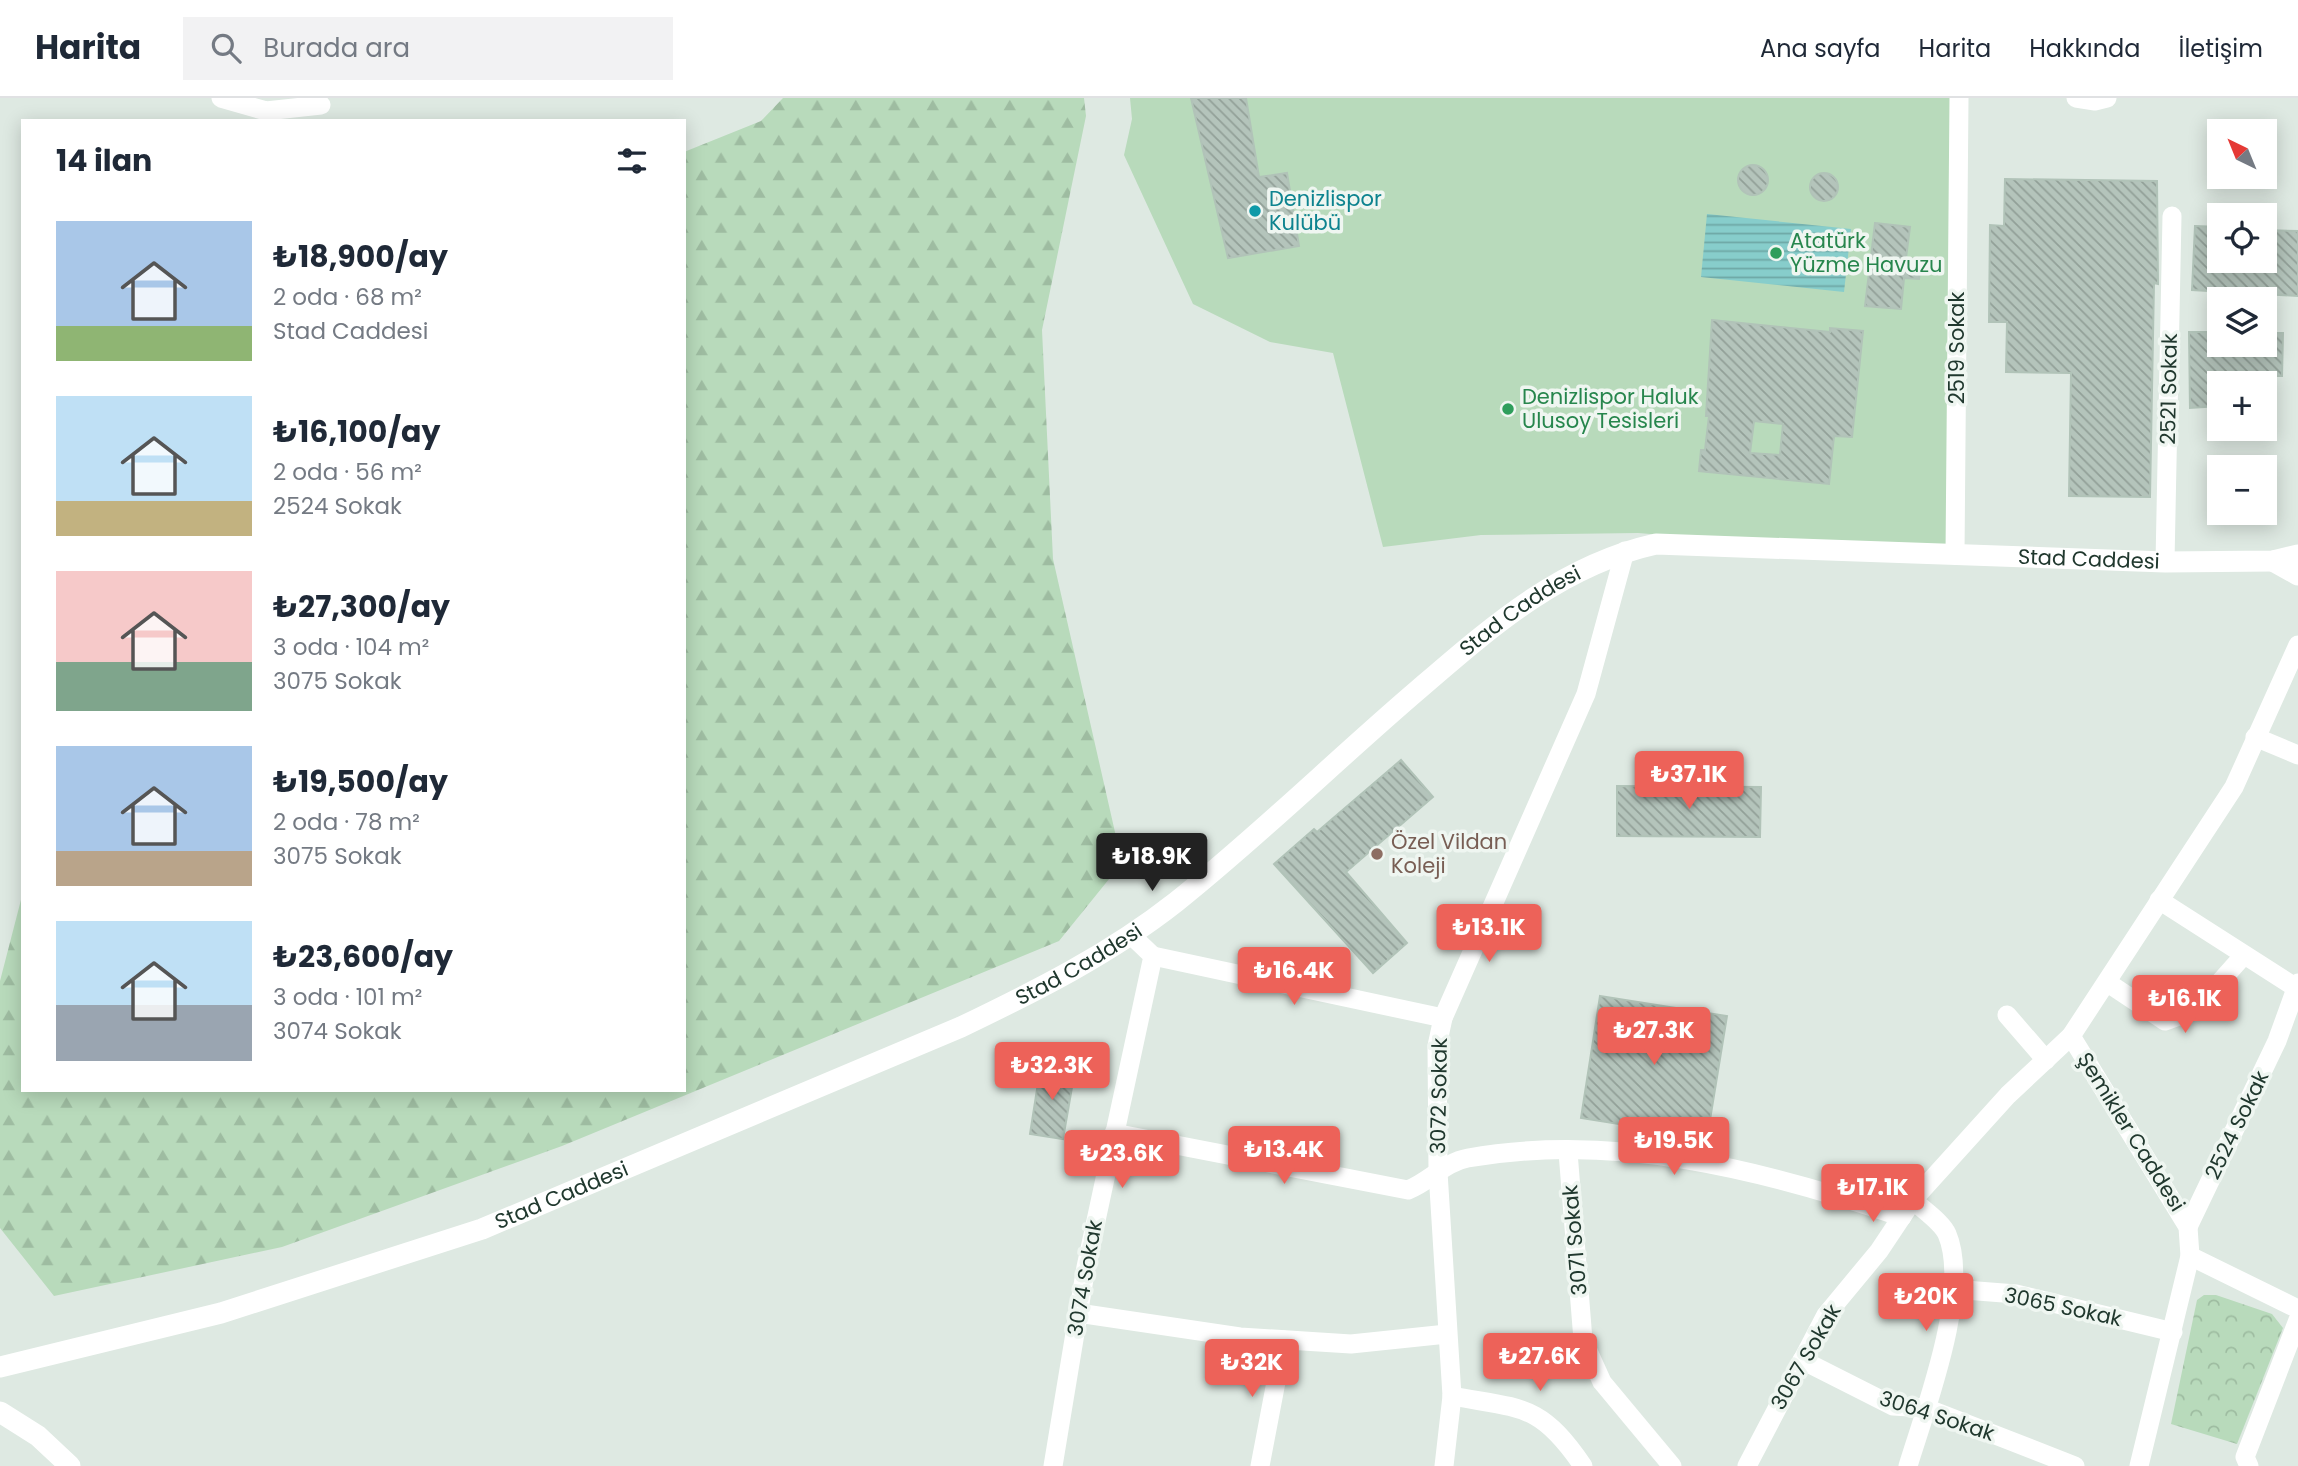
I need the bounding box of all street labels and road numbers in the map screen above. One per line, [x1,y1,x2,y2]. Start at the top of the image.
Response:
street label: 2519 Sokak [1942,292,1971,404]
street label: 2521 Sokak [2153,333,2184,445]
street label: Stad Caddesi [2017,542,2160,576]
street label: Stad Caddesi [1453,558,1585,663]
street label: Stad Caddesi [1010,916,1148,1012]
street label: 3072 Sokak [1423,1037,1454,1154]
street label: Şemikler Caddesi [2071,1047,2192,1217]
street label: 2524 Sokak [2198,1065,2275,1184]
street label: Stad Caddesi [490,1154,632,1236]
street label: 3071 Sokak [1555,1183,1594,1297]
street label: 3074 Sokak [1060,1217,1109,1338]
street label: 3065 Sokak [2002,1280,2125,1333]
street label: 3067 Sokak [1764,1298,1848,1415]
street label: 3064 Sokak [1876,1383,1999,1448]

